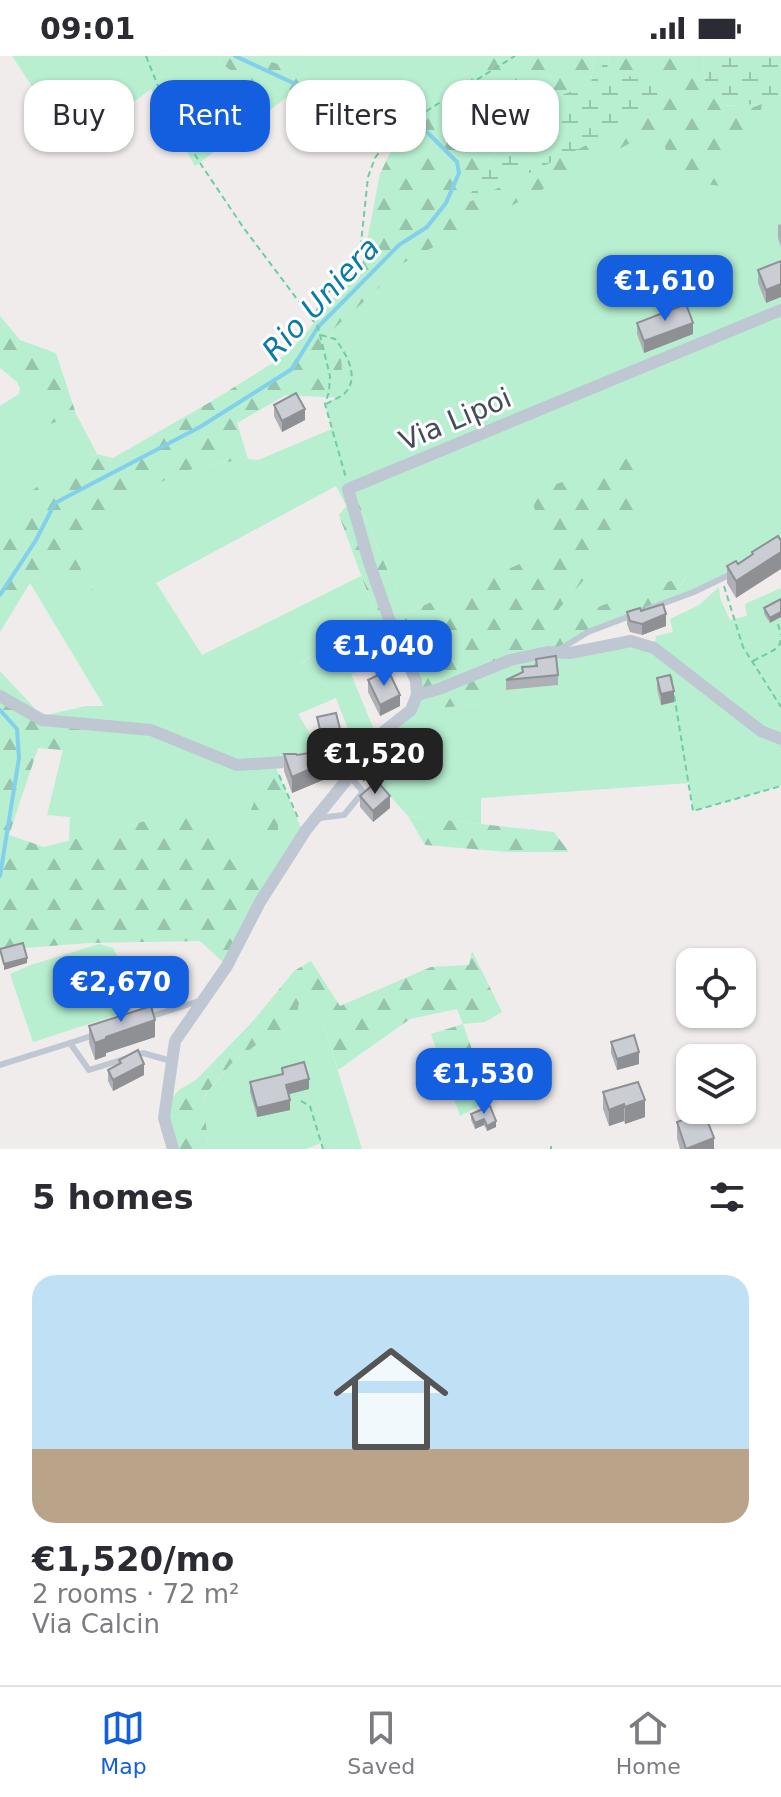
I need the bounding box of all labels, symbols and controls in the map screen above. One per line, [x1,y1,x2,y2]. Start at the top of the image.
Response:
text: 09:01 [40,11,136,46]
chip: Buy [24,80,134,152]
chip: Rent [150,80,270,152]
chip: Filters [286,80,426,152]
chip: New [442,80,559,152]
water label: Rio Uniera [255,230,386,367]
pin: €1,610 [600,255,730,323]
text: €1,610 [615,266,715,296]
street label: Via Lipoi [394,381,516,458]
pin: €1,040 [319,620,449,688]
text: €1,040 [334,631,434,661]
pin: €1,520 [310,728,440,796]
text: €1,520 [325,739,425,769]
map controls [676,948,756,1124]
button: locate [676,948,756,1028]
pin: €2,670 [56,956,186,1024]
text: €2,670 [71,967,171,997]
button: layers [676,1044,756,1124]
pin: €1,530 [419,1048,549,1116]
text: €1,530 [434,1059,534,1089]
icon: filters [705,1175,749,1219]
text: 5 homes [32,1177,194,1217]
icon: home [319,1327,463,1471]
text: €1,520/mo [32,1539,234,1579]
text: 2 rooms · 72 m² [32,1579,240,1609]
text: Via Calcin [32,1609,160,1639]
tab: Map [100,1706,147,1779]
tab: Saved [347,1706,415,1779]
tab: Home [616,1706,681,1779]

